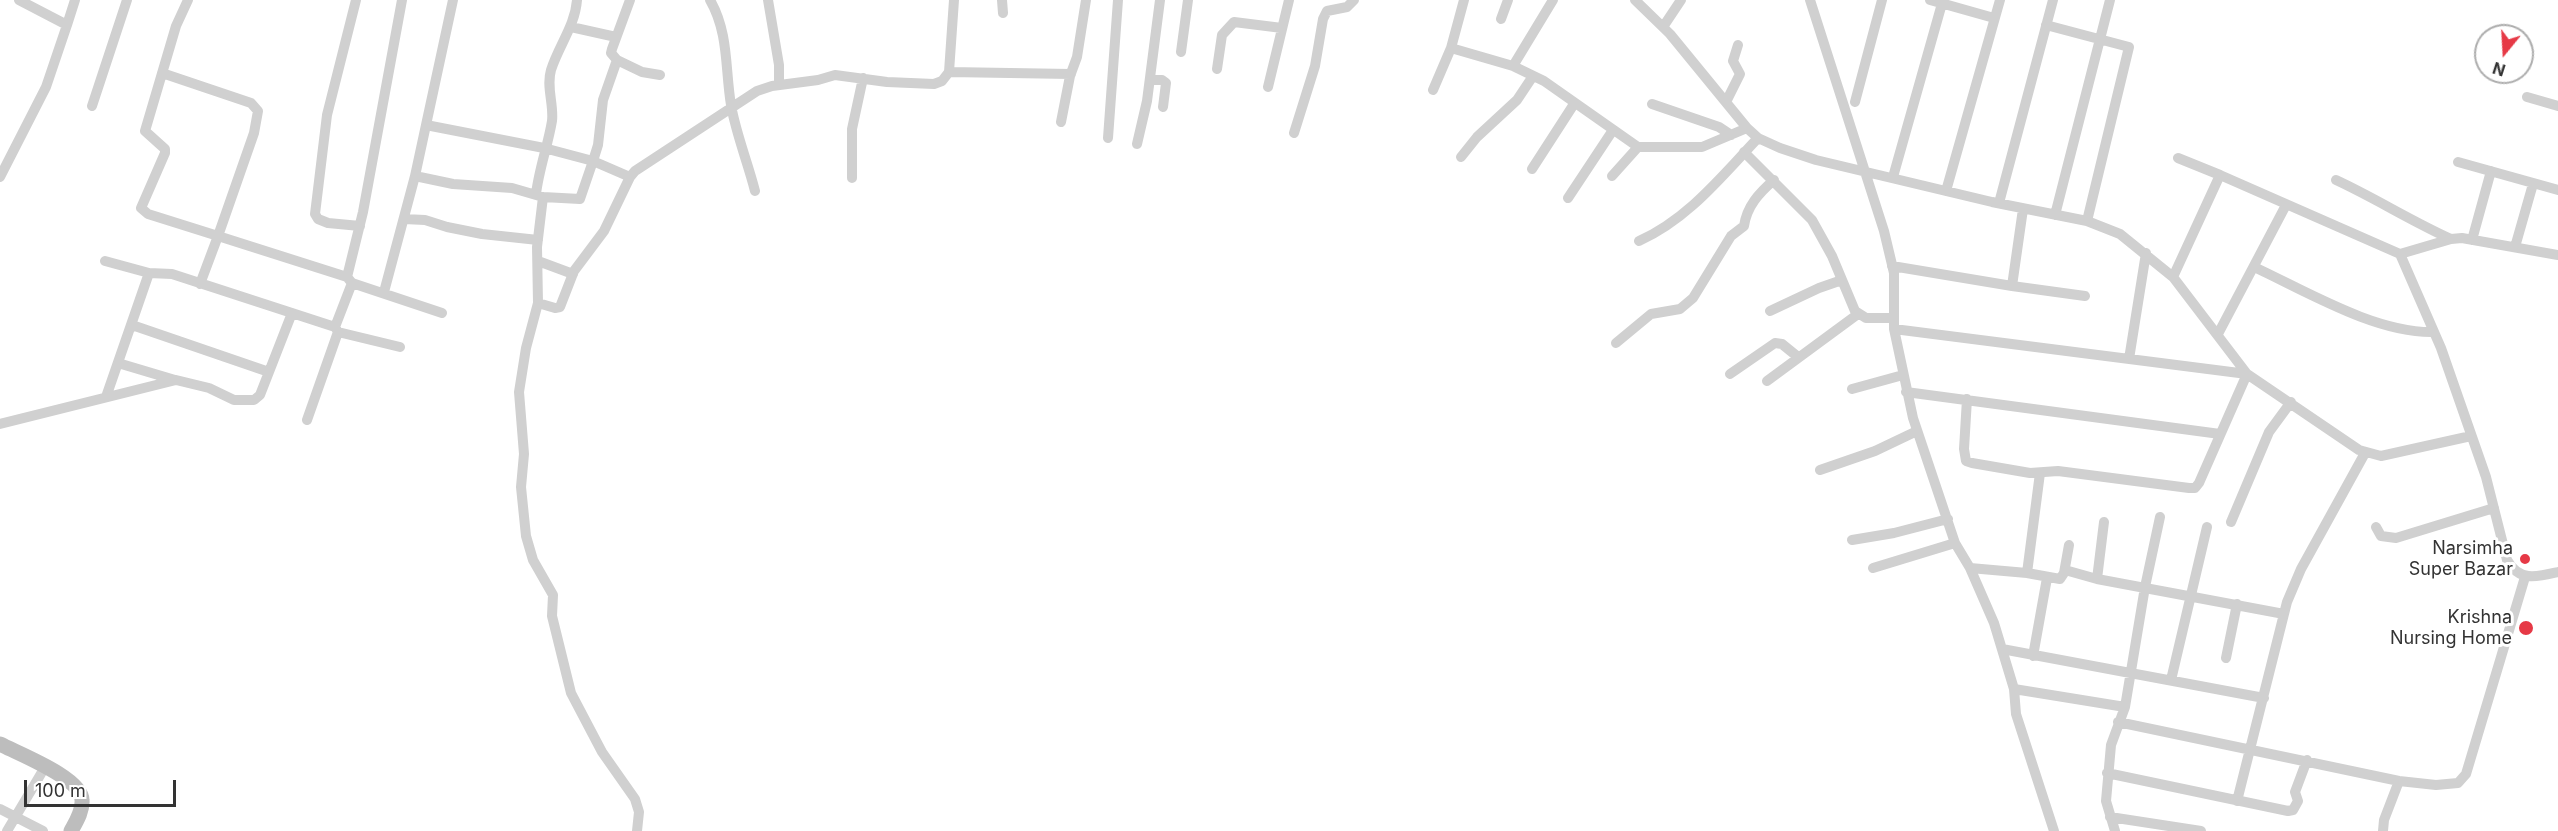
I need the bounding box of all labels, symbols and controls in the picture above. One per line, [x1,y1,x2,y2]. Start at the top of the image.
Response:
north arrow [2474,24,2534,84]
text: N [2490,58,2508,81]
place label: Narsimha Super Bazar [2409,538,2513,580]
marker: Narsimha Super Bazar [2518,552,2532,566]
place label: Krishna Nursing Home [2390,607,2512,650]
marker: Krishna Nursing Home [2517,619,2535,637]
scale bar [27,768,178,806]
text: 100 m [35,780,86,801]

